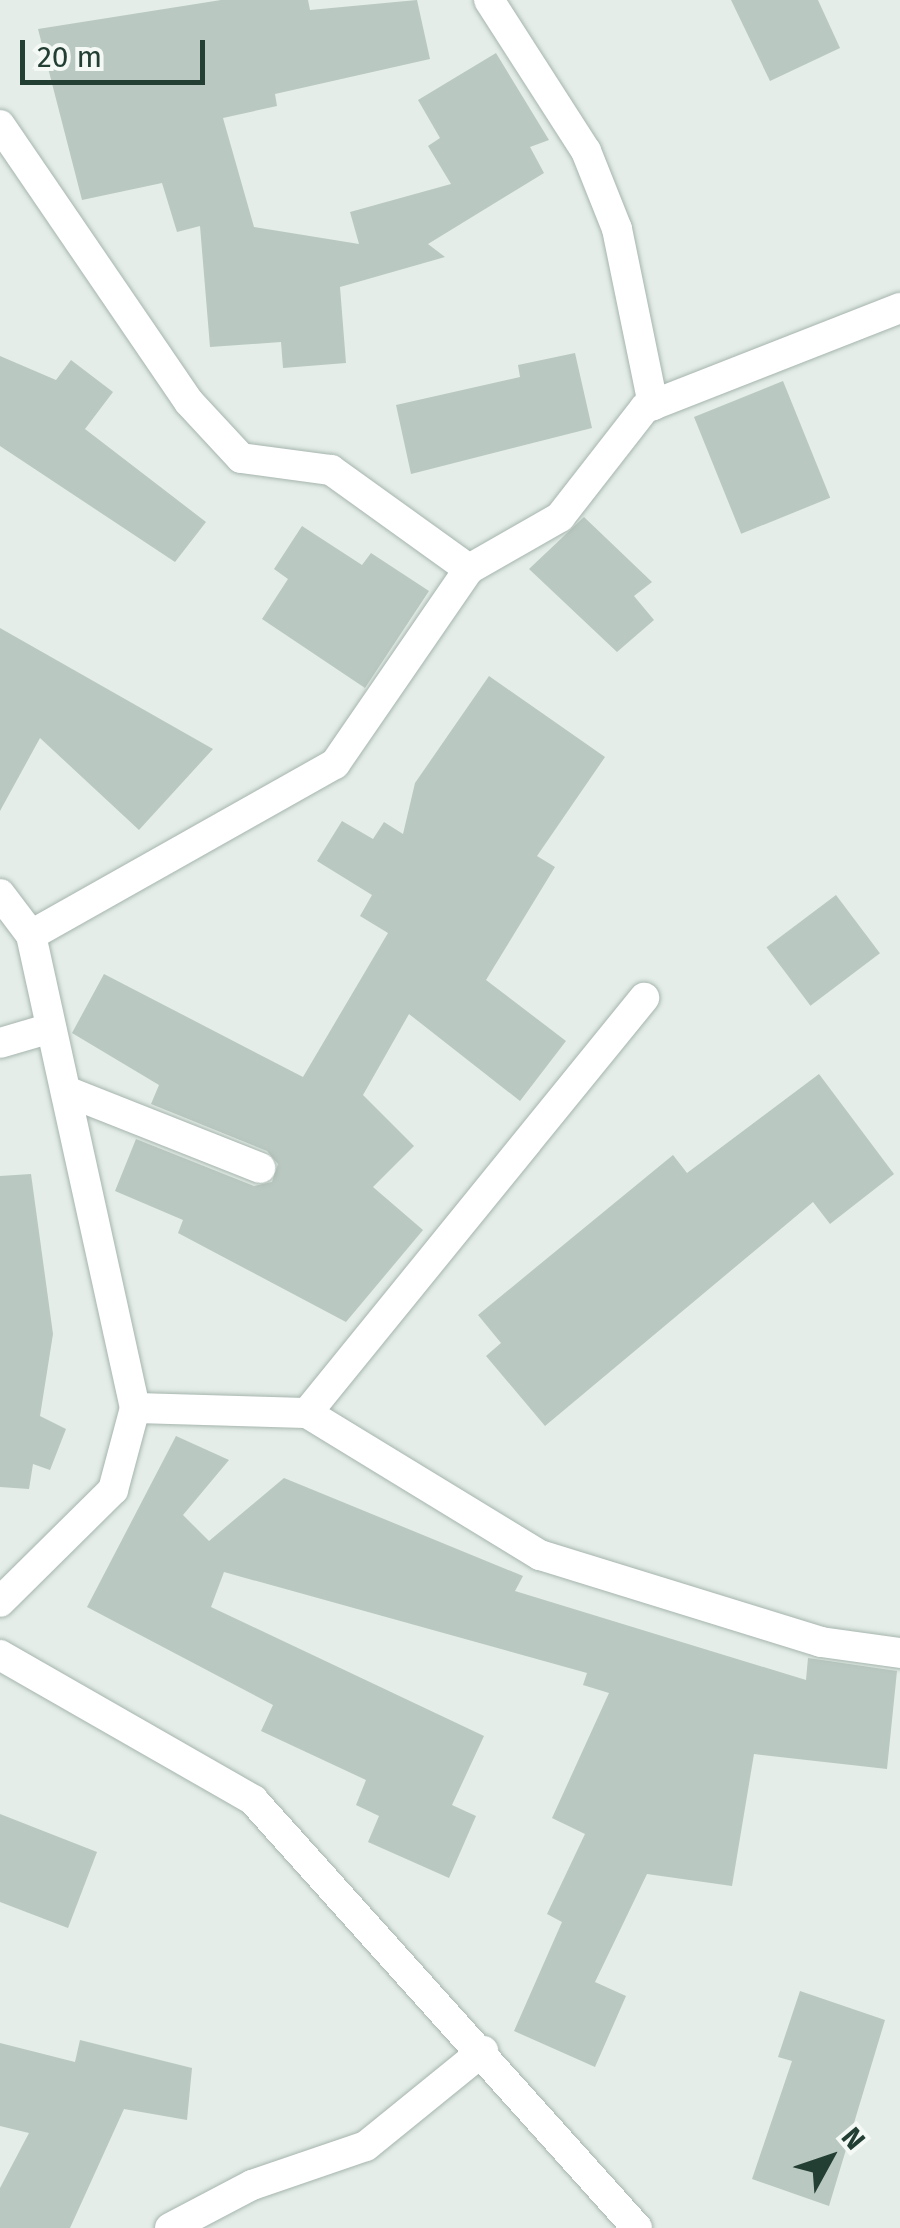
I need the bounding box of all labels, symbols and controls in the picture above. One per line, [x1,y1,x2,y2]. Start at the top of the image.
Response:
scale bar [25,20,210,82]
text: 20 m [37,39,102,75]
north arrow [780,2108,880,2208]
text: N [835,2121,872,2156]

